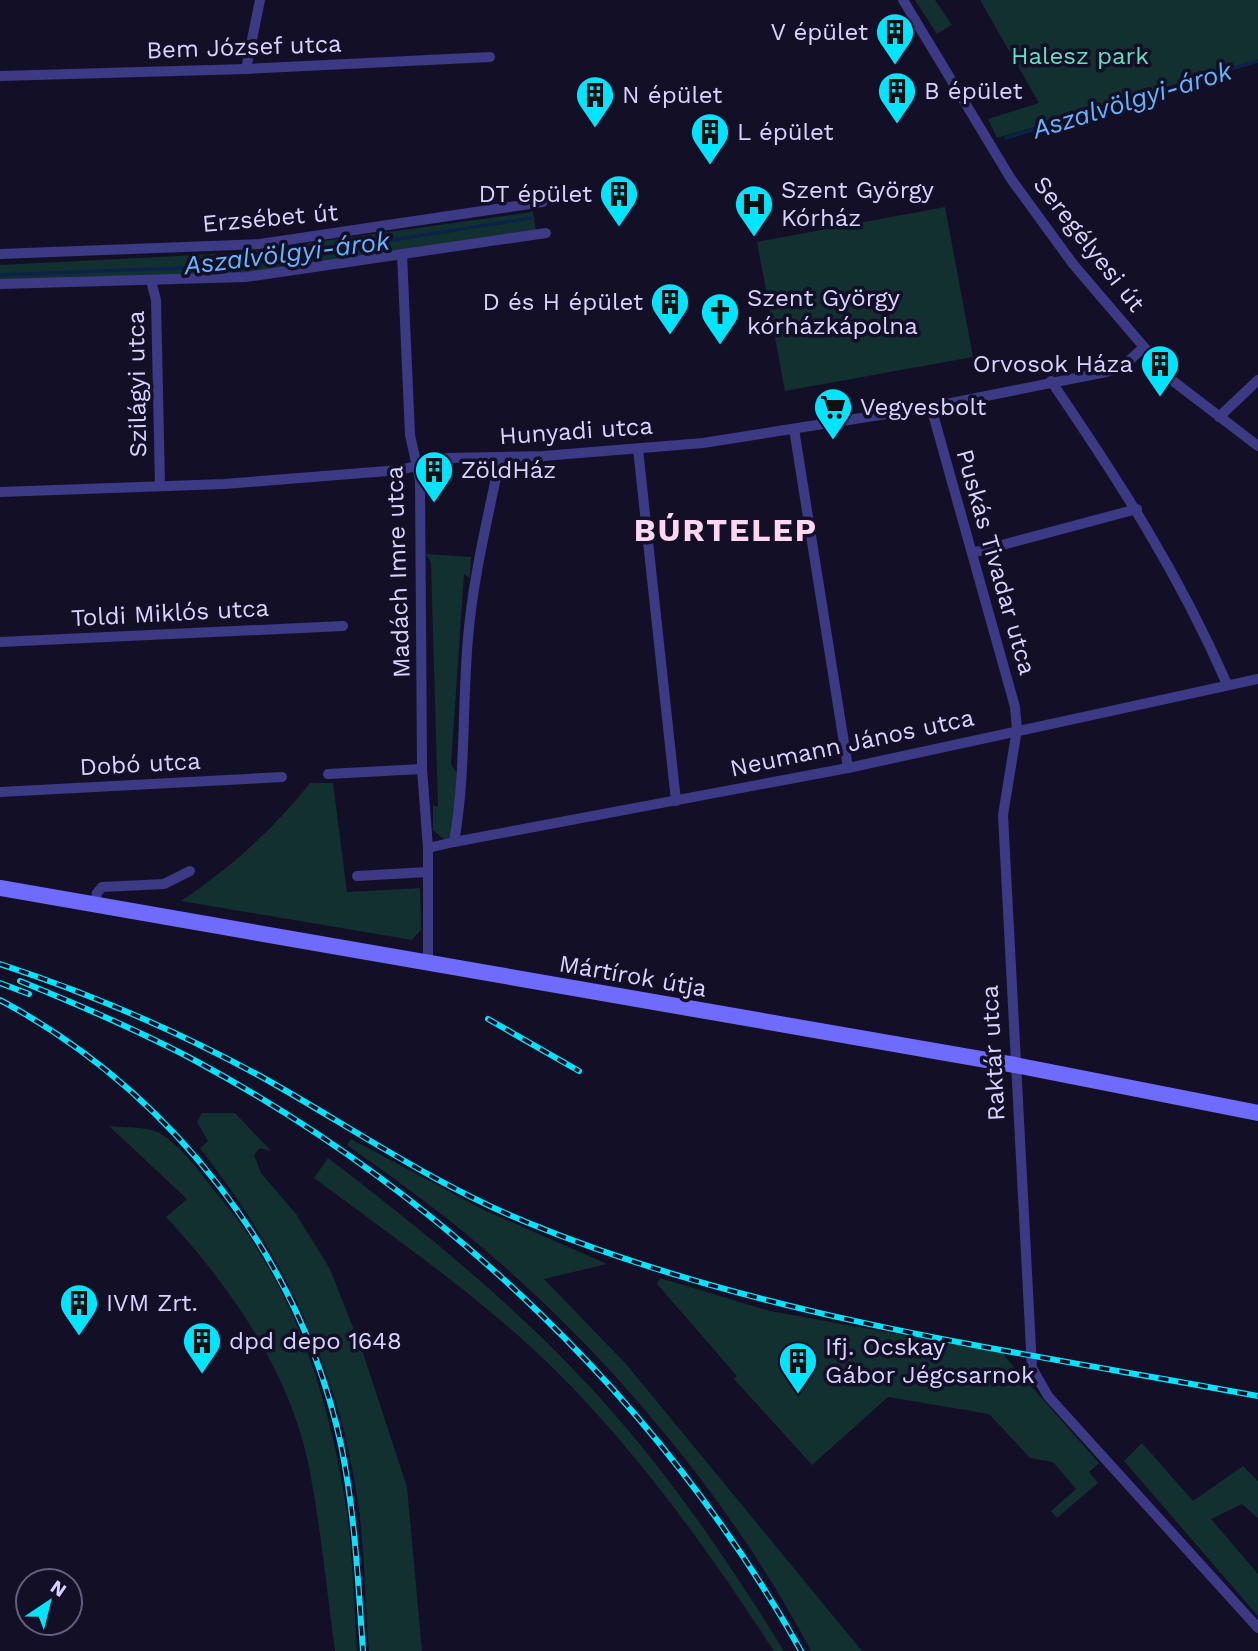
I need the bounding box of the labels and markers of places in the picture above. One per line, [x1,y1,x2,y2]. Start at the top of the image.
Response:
building icon: V épület [874,11,916,66]
place label: V épület [770,18,868,46]
building icon: B épület [876,70,918,125]
building icon: N épület [574,74,616,129]
place label: B épület [924,77,1022,105]
place label: N épület [622,81,722,109]
building icon: L épület [689,111,731,166]
place label: L épület [737,118,833,146]
building icon: DT épület [598,173,640,228]
place label: Szent György Kórház [781,176,935,232]
place label: DT épület [479,180,592,208]
hospital icon: Szent György Kórház [733,183,775,238]
building icon: D és H épület [649,281,691,336]
place label: Szent György kórházkápolna [747,284,918,340]
place label: D és H épület [482,288,643,316]
church icon: Szent György kórházkápolna [699,291,741,346]
building icon: Orvosok Háza [1139,343,1181,398]
place label: Orvosok Háza [973,350,1133,378]
supermarket icon: Vegyesbolt [812,386,854,441]
place label: Vegyesbolt [860,393,986,421]
building icon: ZöldHáz [413,449,455,504]
place label: ZöldHáz [461,456,556,484]
building icon: IVM Zrt. [58,1282,100,1337]
place label: IVM Zrt. [106,1289,198,1317]
building icon: dpd depo 1648 [181,1320,223,1375]
place label: dpd depo 1648 [229,1327,402,1355]
place label: Ifj. Ocskay Gábor Jégcsarnok [825,1333,1035,1389]
building icon: Ifj. Ocskay Gábor Jégcsarnok [777,1340,819,1395]

